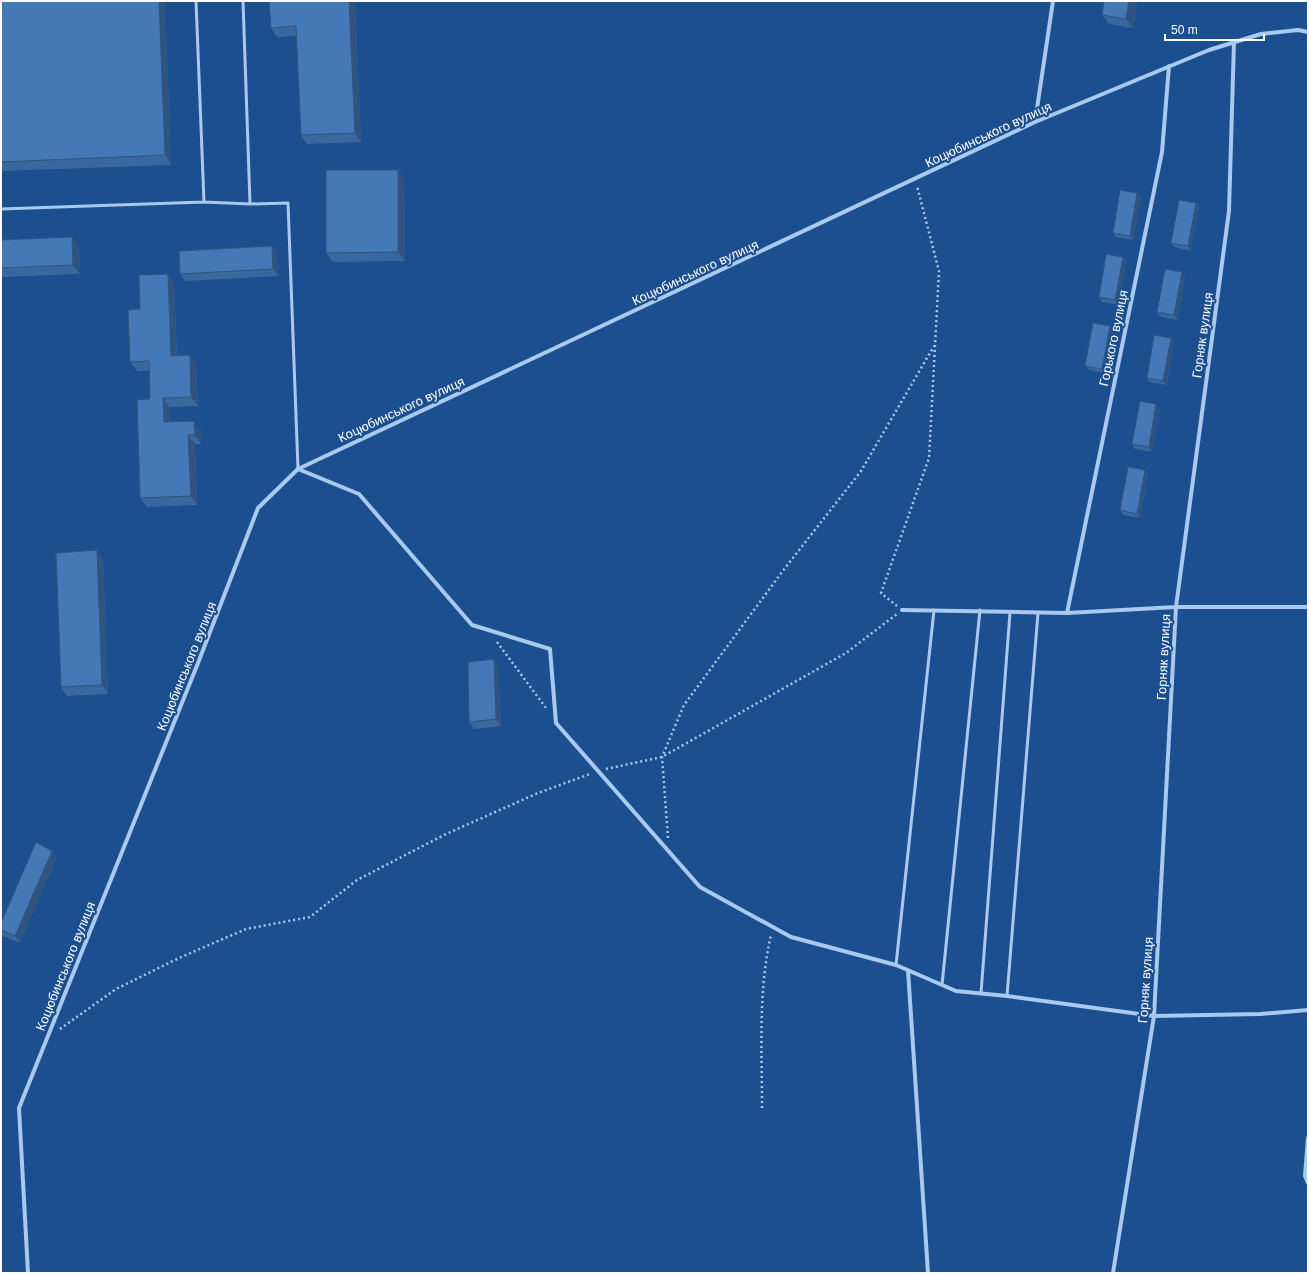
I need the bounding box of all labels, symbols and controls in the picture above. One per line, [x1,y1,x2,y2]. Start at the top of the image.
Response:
scale bar [1165,16,1264,42]
text: 50 m [1171,23,1198,37]
street label: Коцюбинського вулиця [923,99,1054,170]
street label: Коцюбинського вулиця [630,237,761,308]
street label: Горького вулиця [1096,289,1131,388]
street label: Горняк вулиця [1189,291,1216,379]
street label: Коцюбинського вулиця [336,374,467,445]
street label: Коцюбинського вулиця [154,600,219,733]
street label: Горняк вулиця [1154,614,1173,701]
street label: Коцюбинського вулиця [33,900,98,1033]
street label: Горняк вулиця [1135,936,1156,1024]

